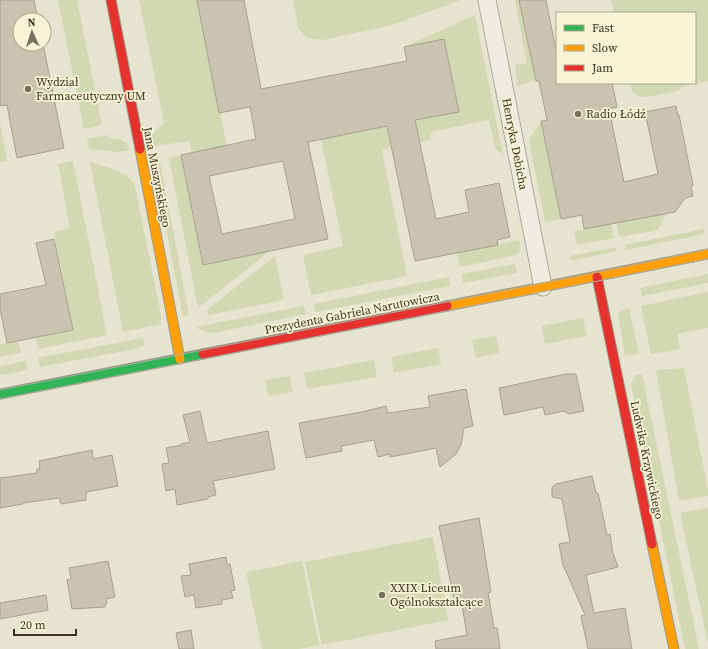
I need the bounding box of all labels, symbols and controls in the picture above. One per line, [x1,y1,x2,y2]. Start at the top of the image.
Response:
north arrow [12,12,52,52]
legend [556,12,696,84]
text: N [27,15,36,30]
text: Fast [592,20,614,36]
text: Slow [592,40,618,56]
text: Jam [591,60,613,76]
place label: Wydział Farmaceutyczny UM [36,74,146,104]
marker: Wydział Farmaceutyczny UM [23,84,33,94]
street label: Henryka Debicha [498,97,532,192]
place label: Radio Łódź [586,106,646,122]
marker: Radio Łódź [573,109,583,119]
street label: Jana Muszyńskiego [139,124,175,229]
street label: Prezydenta Gabriela Narutowicza [263,288,442,338]
street label: Ludwika Krzywickiego [627,399,667,521]
place label: XXIX Liceum Ogólnokształcące [390,580,483,610]
marker: XXIX Liceum Ogólnokształcące [377,590,387,600]
scale bar [14,611,76,637]
text: 20 m [20,617,46,633]

